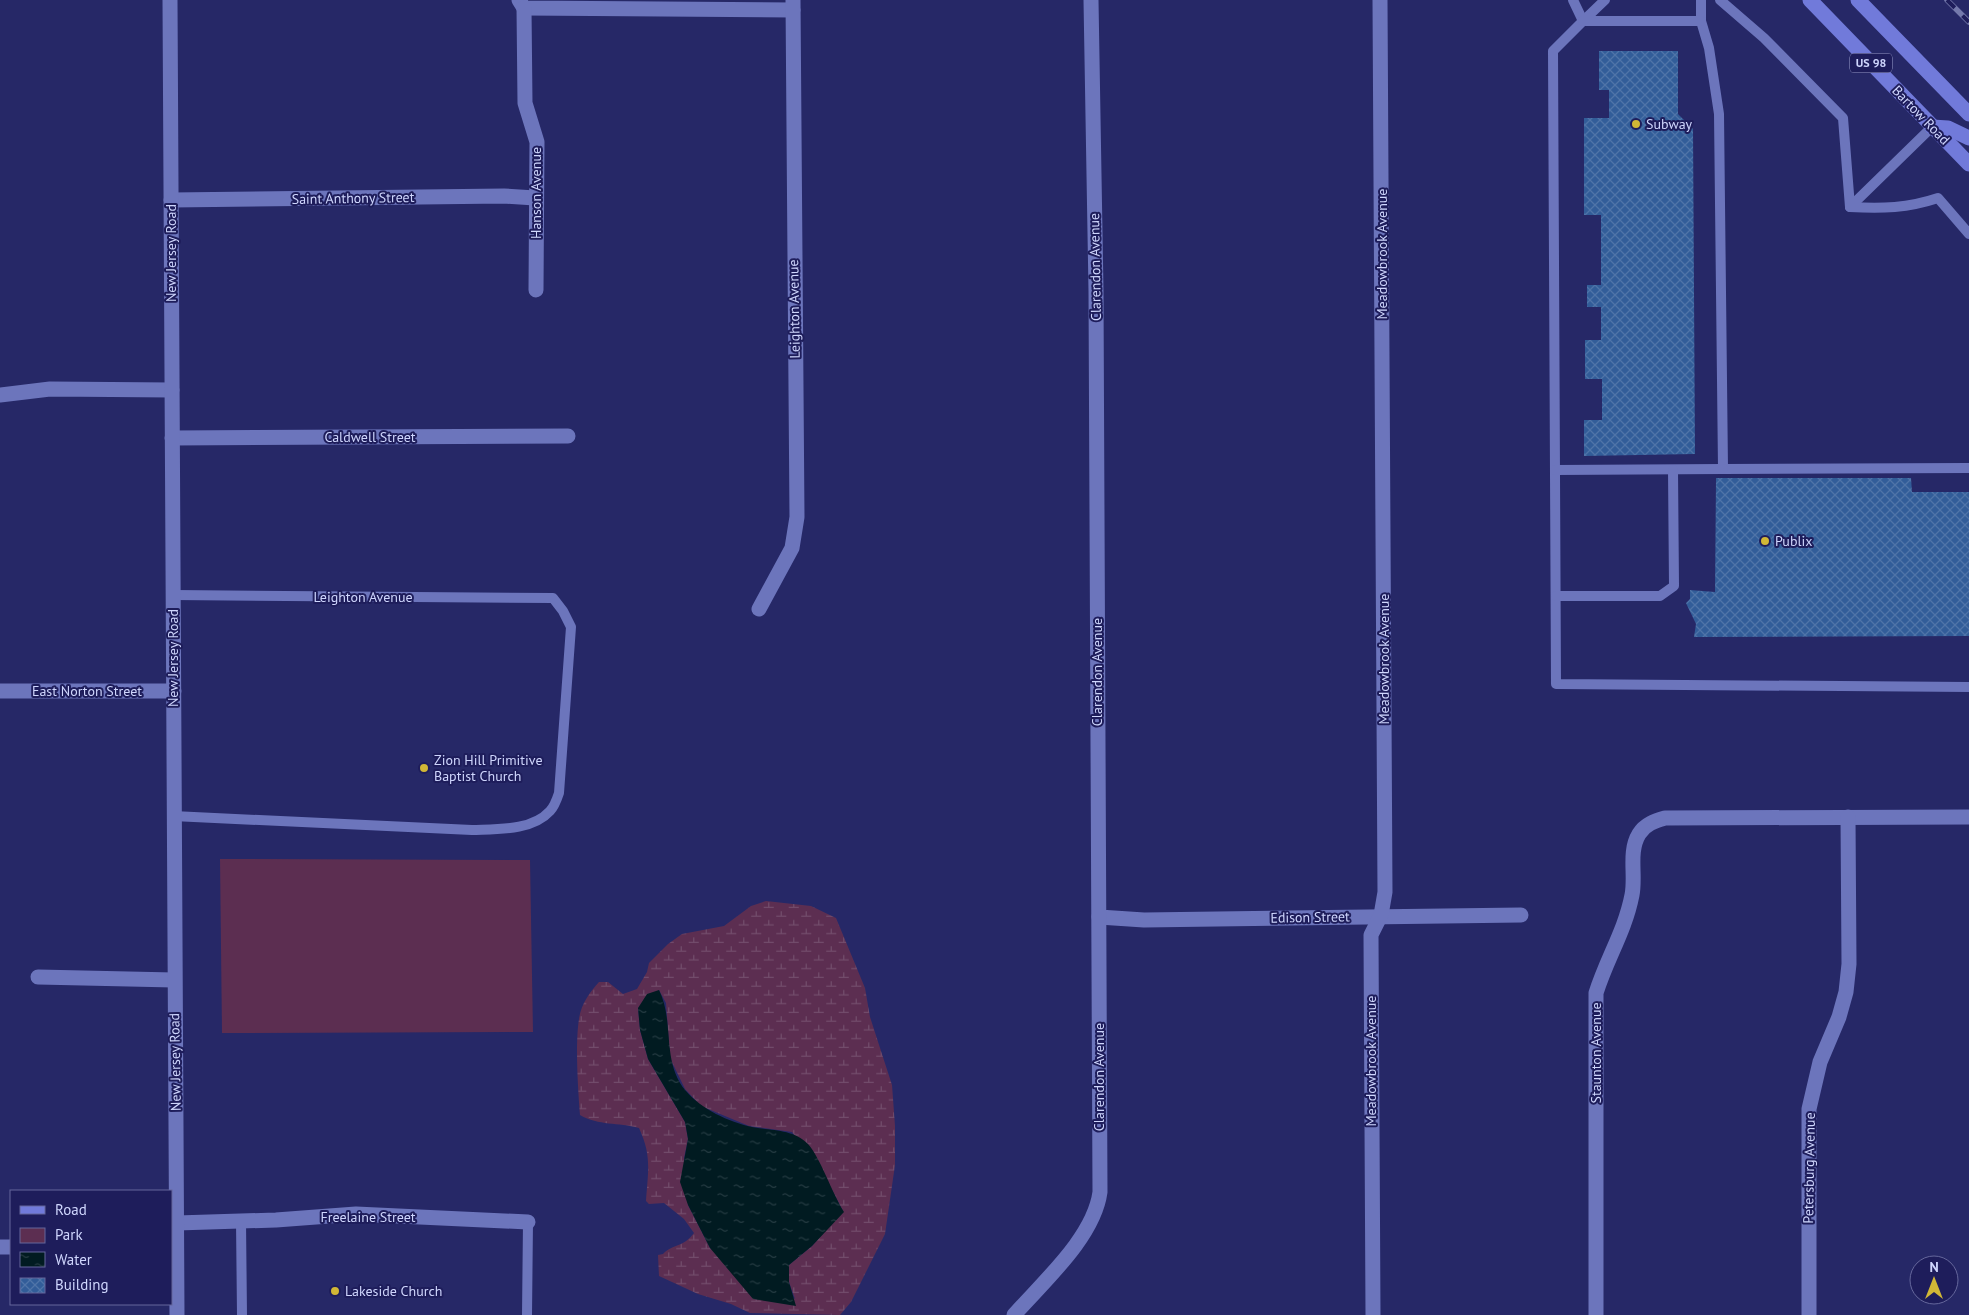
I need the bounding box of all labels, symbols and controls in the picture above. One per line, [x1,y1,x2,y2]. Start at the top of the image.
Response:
road number: US 98 [1850,54,1892,72]
street label: Bartow Road [1888,82,1954,148]
place label: Subway [1646,115,1693,133]
marker: Subway [1630,118,1642,130]
street label: Hanson Avenue [527,147,545,239]
street label: Saint Anthony Street [291,188,415,208]
street label: Meadowbrook Avenue [1373,189,1391,319]
street label: New Jersey Road [162,204,180,302]
street label: Clarendon Avenue [1085,213,1105,321]
street label: Leighton Avenue [784,259,804,359]
street label: Caldwell Street [324,428,416,446]
place label: Publix [1775,532,1813,550]
marker: Publix [1759,535,1771,547]
street label: Leighton Avenue [313,588,413,606]
street label: Meadowbrook Avenue [1375,594,1393,724]
street label: New Jersey Road [164,609,182,707]
street label: Clarendon Avenue [1088,618,1106,726]
street label: East Norton Street [32,682,142,700]
place label: Zion Hill Primitive Baptist Church [434,751,543,785]
marker: Zion Hill Primitive Baptist Church [418,762,430,774]
street label: Edison Street [1270,907,1350,927]
street label: Meadowbrook Avenue [1362,996,1380,1126]
street label: Staunton Avenue [1587,1002,1605,1104]
street label: New Jersey Road [165,1013,185,1111]
street label: Clarendon Avenue [1090,1023,1108,1131]
street label: Petersburg Avenue [1799,1112,1819,1224]
legend [10,1190,172,1305]
text: Road [55,1200,87,1219]
street label: Freelaine Street [320,1208,416,1226]
text: Park [55,1225,83,1244]
text: Water [55,1250,92,1269]
north arrow [1909,1255,1959,1305]
text: N [1929,1258,1939,1276]
text: Building [55,1275,109,1294]
place label: Lakeside Church [345,1282,443,1300]
marker: Lakeside Church [329,1285,341,1297]

